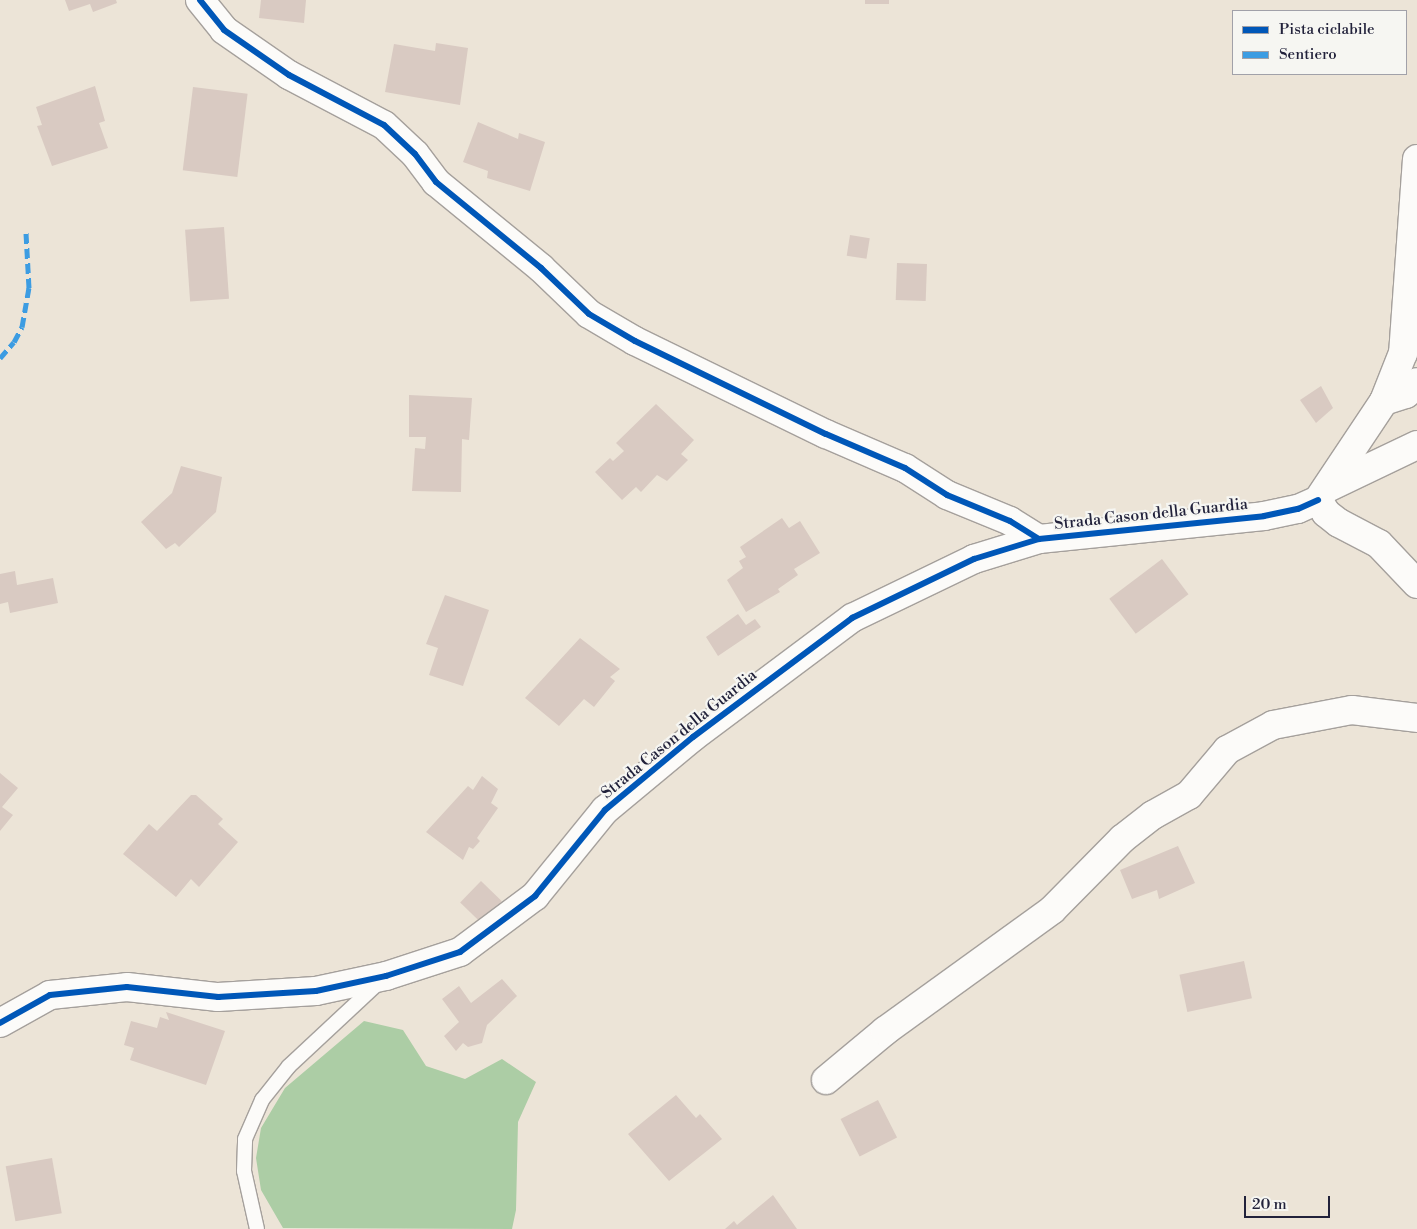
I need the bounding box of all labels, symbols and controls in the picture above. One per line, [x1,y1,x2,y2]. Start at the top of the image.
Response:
legend [1232,10,1407,75]
text: Pista ciclabile [1279,20,1375,39]
text: Sentiero [1279,45,1337,64]
street label: Strada Cason della Guardia [1053,494,1249,534]
street label: Strada Cason della Guardia [597,665,761,803]
scale bar [1247,1186,1333,1218]
text: 20 m [1252,1195,1287,1214]

